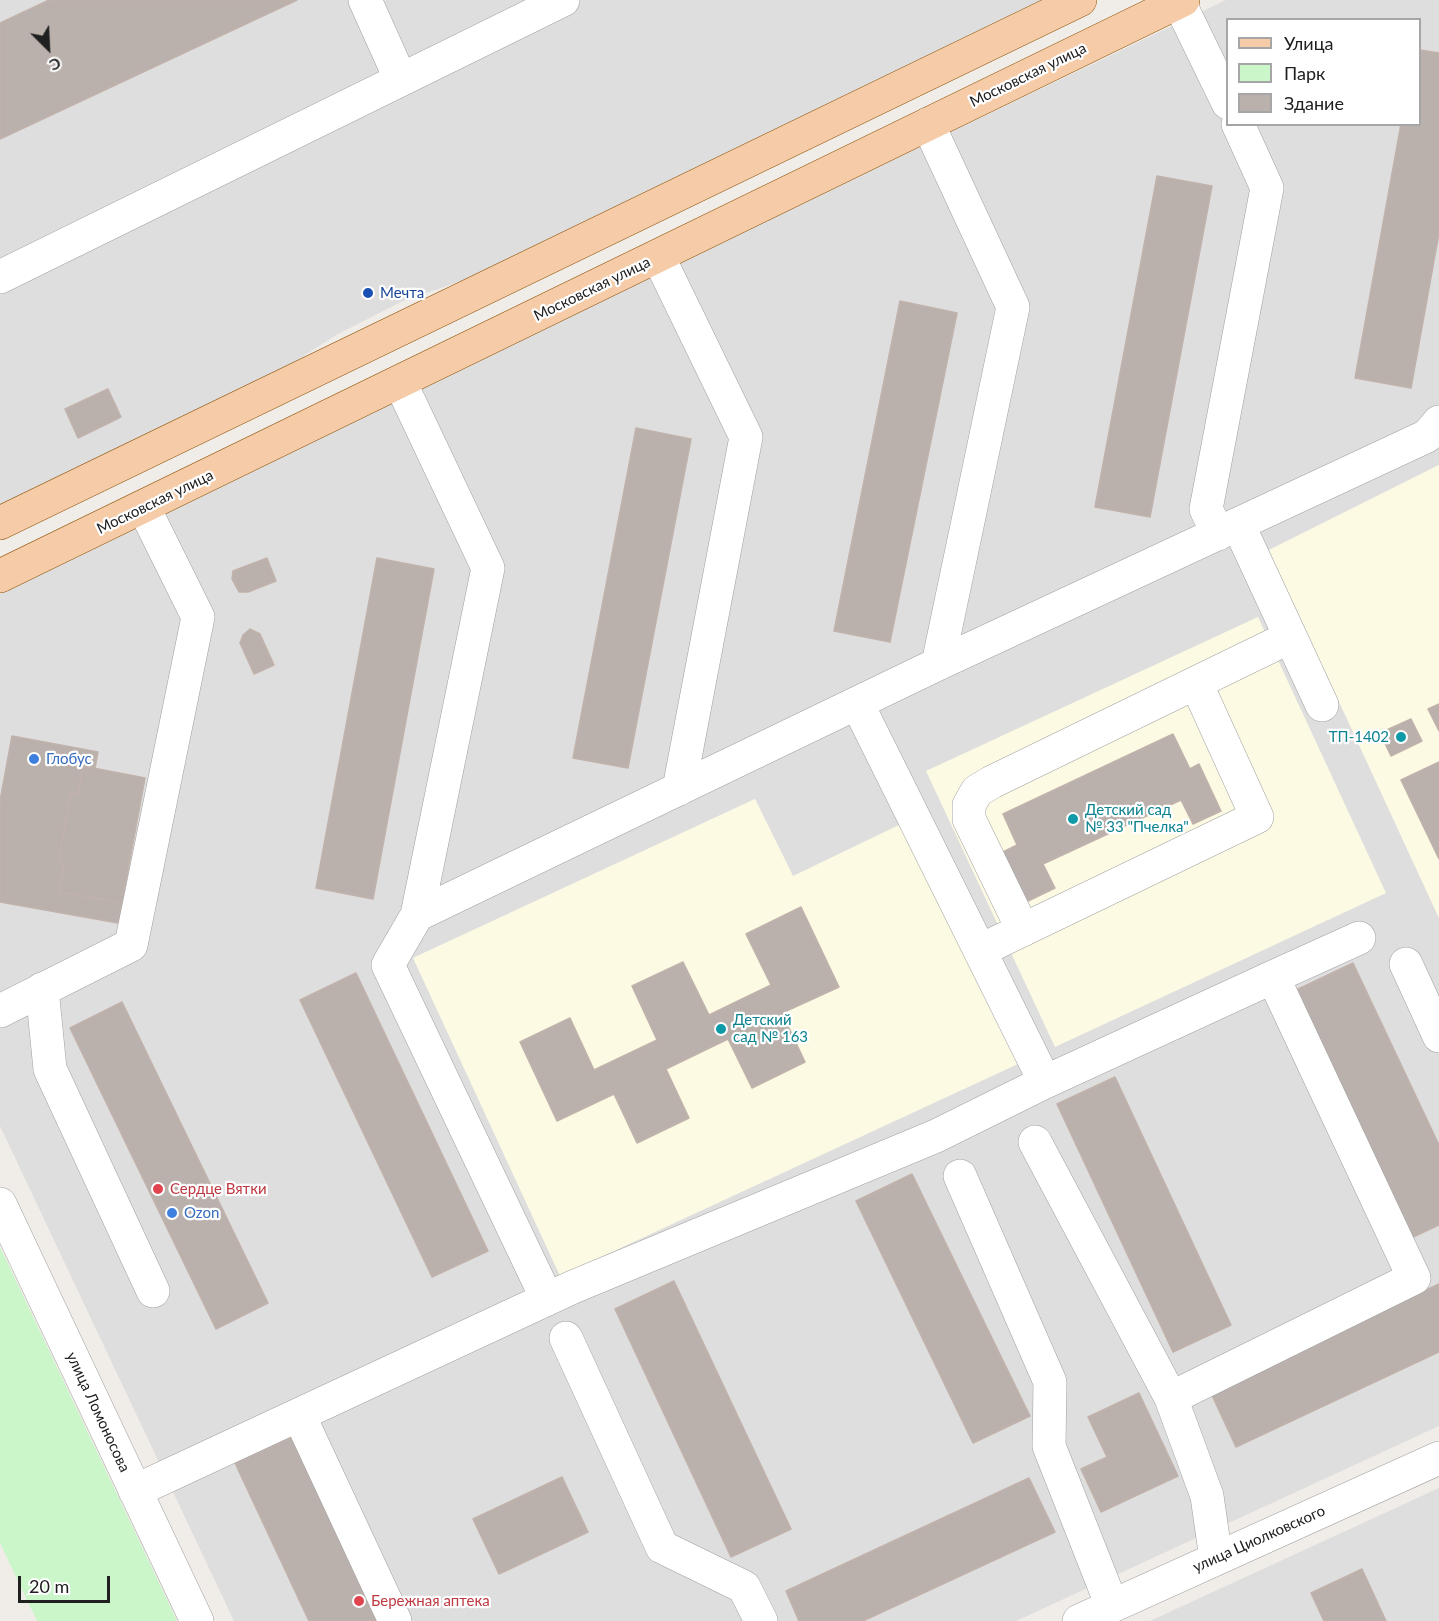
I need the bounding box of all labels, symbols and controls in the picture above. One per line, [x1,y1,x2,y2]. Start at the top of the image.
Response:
north arrow [18,18,78,78]
legend [1226,18,1421,126]
text: Улица [1284,32,1334,54]
street label: Московская улица [967,39,1089,111]
text: С [47,54,64,76]
text: Парк [1284,62,1325,84]
text: Здание [1284,92,1344,114]
street label: Московская улица [531,253,653,325]
place label: Мечта [380,284,424,302]
marker: Мечта [361,286,375,300]
street label: Московская улица [94,466,216,538]
place label: ТП-1402 [1329,728,1389,746]
marker: ТП-1402 [1394,730,1408,744]
place label: Глобус [46,750,92,768]
marker: Глобус [27,752,41,766]
place label: Детский сад № 33 "Пчелка" [1085,801,1189,836]
marker: Детский сад № 33 "Пчелка" [1066,812,1080,826]
place label: Детский сад № 163 [733,1011,808,1046]
marker: Детский сад № 163 [714,1022,728,1036]
place label: Сердце Вятки [170,1180,267,1198]
marker: Сердце Вятки [151,1182,165,1196]
place label: Ozon [184,1204,219,1222]
marker: Ozon [165,1206,179,1220]
street label: улица Ломоносова [62,1349,134,1475]
street label: улица Циолковского [1190,1502,1328,1576]
scale bar [21,1564,112,1602]
text: 20 m [29,1575,69,1597]
place label: Бережная аптека [371,1592,490,1610]
marker: Бережная аптека [352,1594,366,1608]

